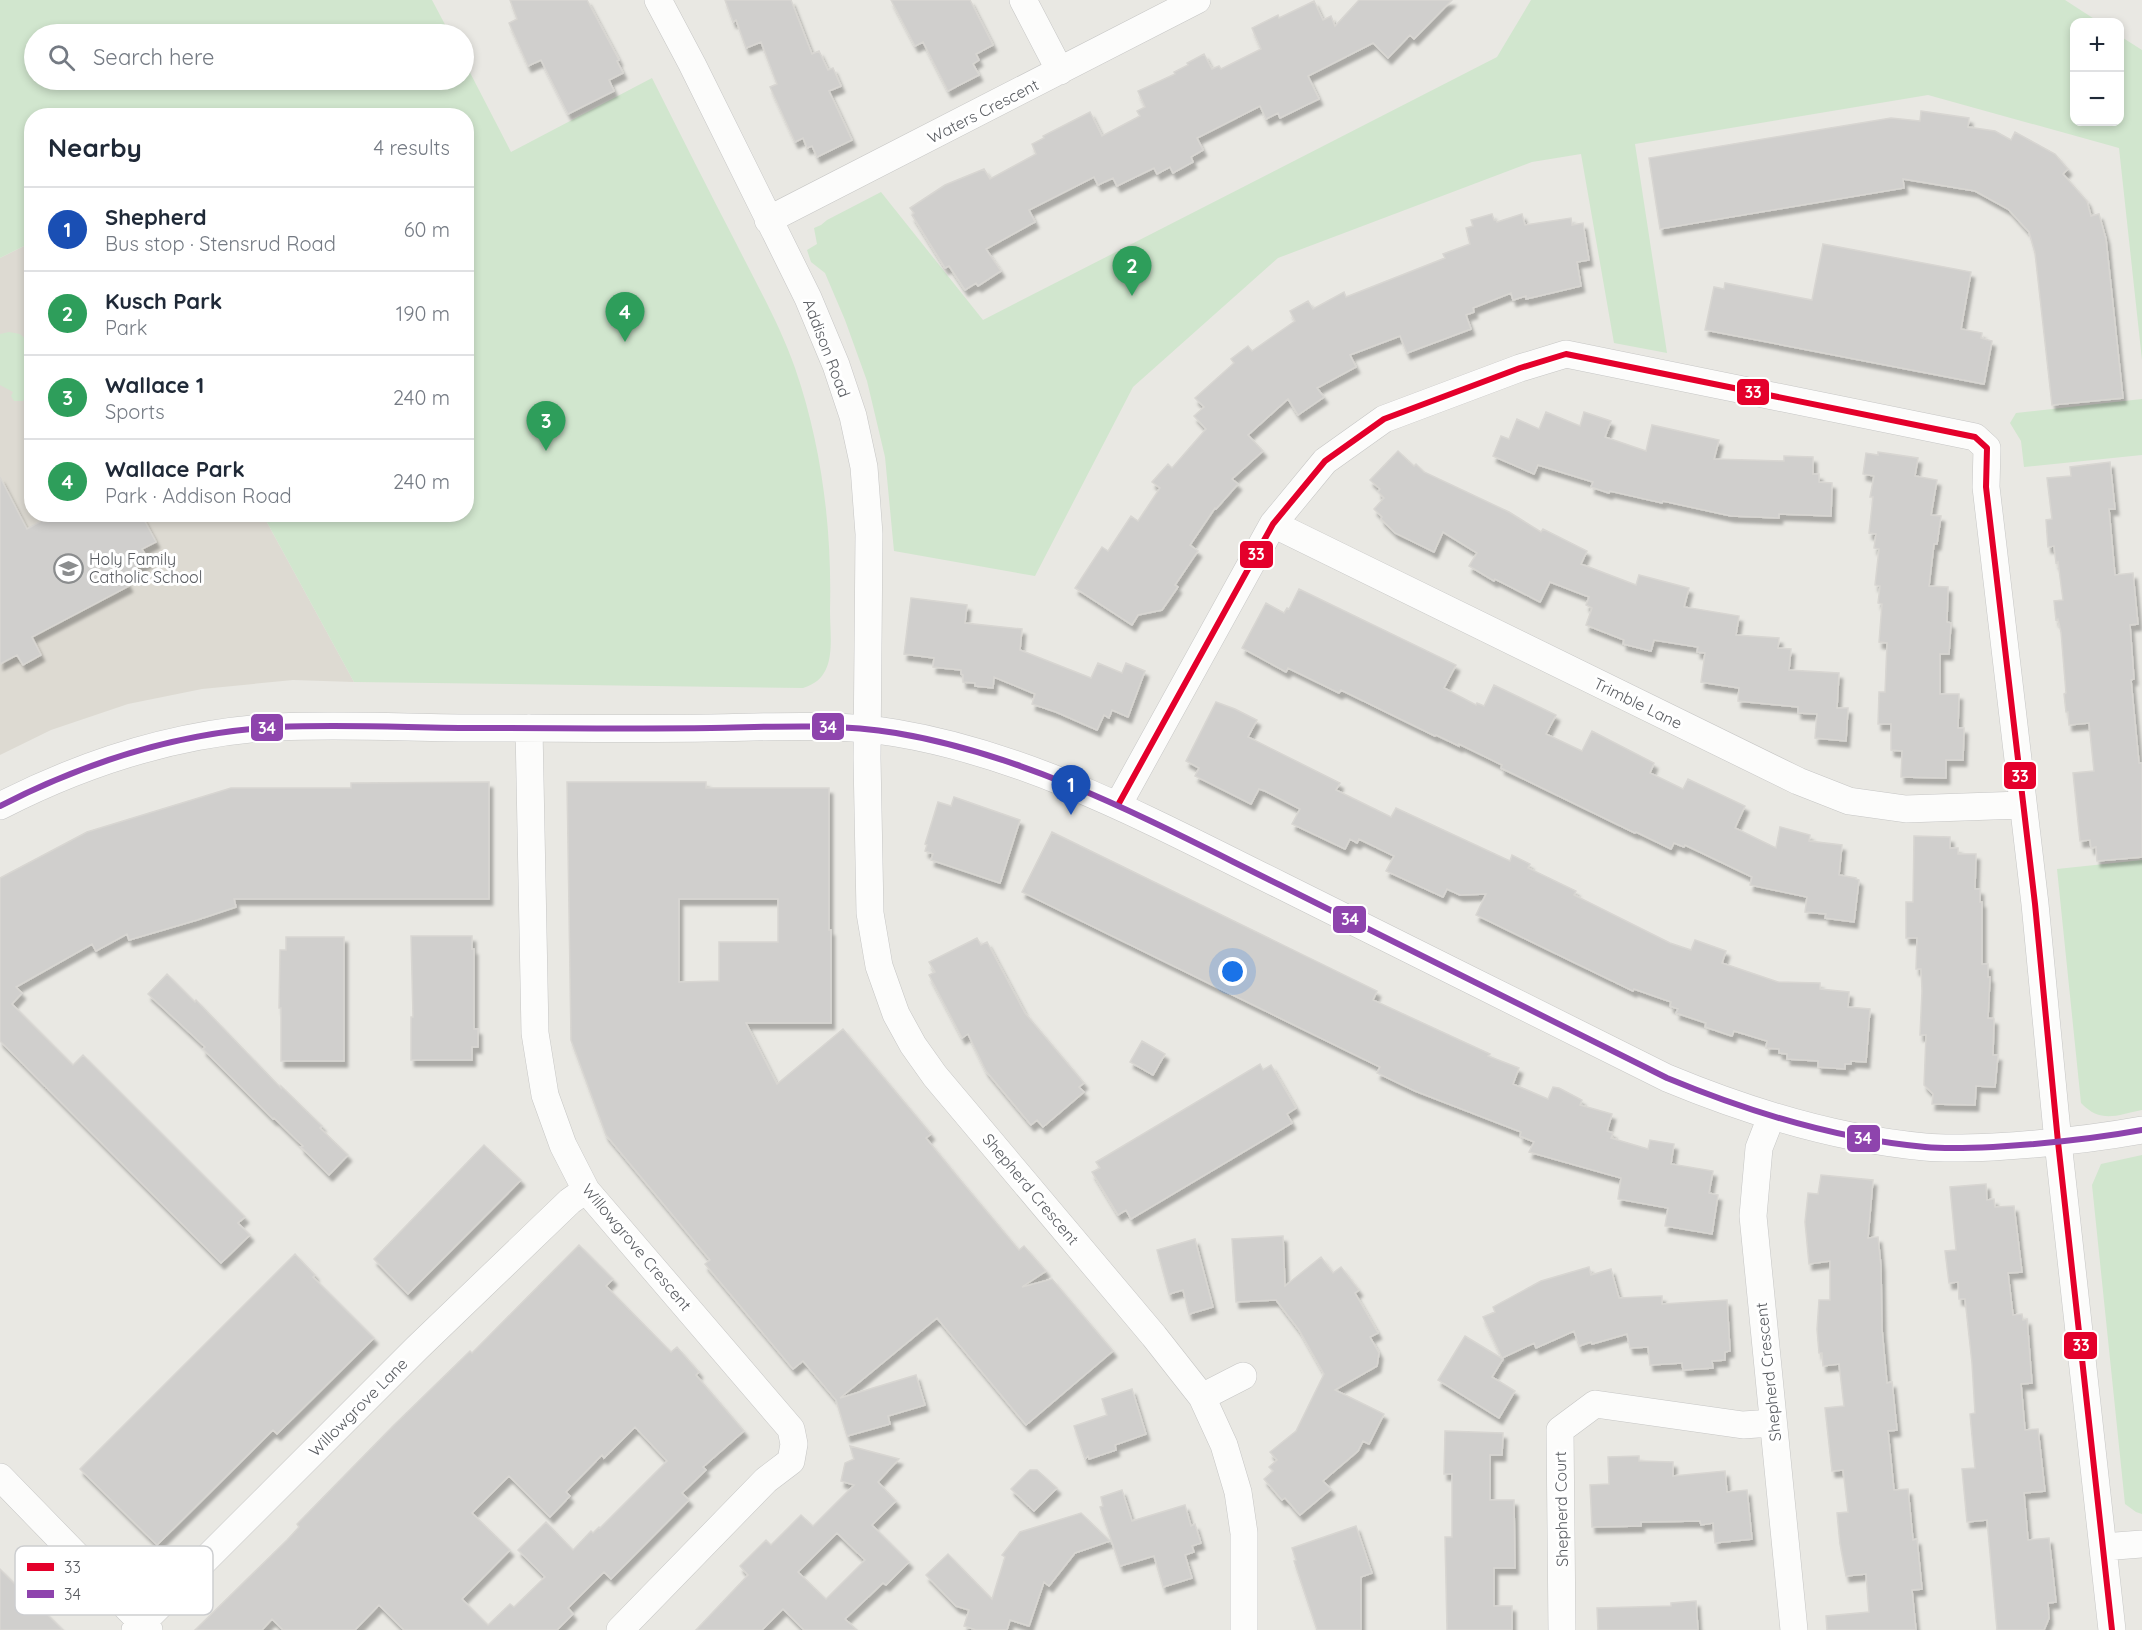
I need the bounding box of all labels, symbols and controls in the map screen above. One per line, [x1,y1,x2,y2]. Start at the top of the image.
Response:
map controls [2070,18,2124,126]
button: + [2070,18,2124,72]
search box [24,24,474,90]
icon: search [45,41,78,74]
text: Search here [93,43,214,71]
button: − [2070,72,2124,126]
street label: Waters Crescent [924,74,1042,148]
text: Nearby [48,131,142,164]
text: 4 results [374,135,450,160]
text: Shepherd [105,203,207,231]
text: 1 [64,217,71,242]
text: 60 m [404,217,450,242]
text: Bus stop · Stensrud Road [105,231,336,256]
pin: 2 [1112,246,1152,296]
text: Kusch Park [105,287,222,315]
pin: 4 [606,292,644,342]
street label: Addison Road [799,296,855,400]
text: 2 [62,301,73,326]
text: 190 m [396,301,450,326]
text: Park [105,315,147,340]
text: Wallace 1 [105,371,204,399]
line badge: 33 [1736,378,1770,406]
text: 33 [1744,382,1762,402]
text: 3 [62,385,73,410]
text: 240 m [393,385,450,410]
text: Sports [105,399,165,424]
pin: 3 [526,402,566,451]
text: Wallace Park [105,455,245,483]
text: 4 [62,469,73,494]
text: 240 m [393,469,450,494]
text: Park · Addison Road [105,483,292,508]
line badge: 33 [1239,540,1274,569]
text: 33 [1247,544,1265,564]
place label: Holy Family Catholic School [89,549,202,587]
school or university icon: Holy Family Catholic School [52,552,84,584]
street label: Trimble Lane [1590,673,1686,733]
line badge: 34 [811,712,845,741]
line badge: 34 [250,713,284,742]
text: 34 [819,717,838,737]
text: 34 [258,718,277,738]
line badge: 33 [2003,761,2037,790]
pin: 1 [1052,766,1090,815]
text: 33 [2011,766,2029,786]
line badge: 34 [1332,905,1367,934]
text: 34 [1341,909,1360,929]
your location [1218,957,1247,986]
line badge: 34 [1846,1124,1881,1153]
text: 34 [1854,1128,1873,1148]
street label: Shepherd Crescent [978,1129,1084,1249]
street label: Willowgrove Crescent [578,1179,696,1315]
street label: Shepherd Crescent [1751,1302,1785,1442]
line badge: 33 [2063,1331,2098,1360]
text: 33 [2072,1335,2090,1355]
street label: Willowgrove Lane [304,1353,412,1461]
street label: Shepherd Court [1550,1451,1572,1567]
legend [15,1546,213,1615]
text: 33 [64,1557,81,1577]
text: 34 [64,1584,81,1604]

